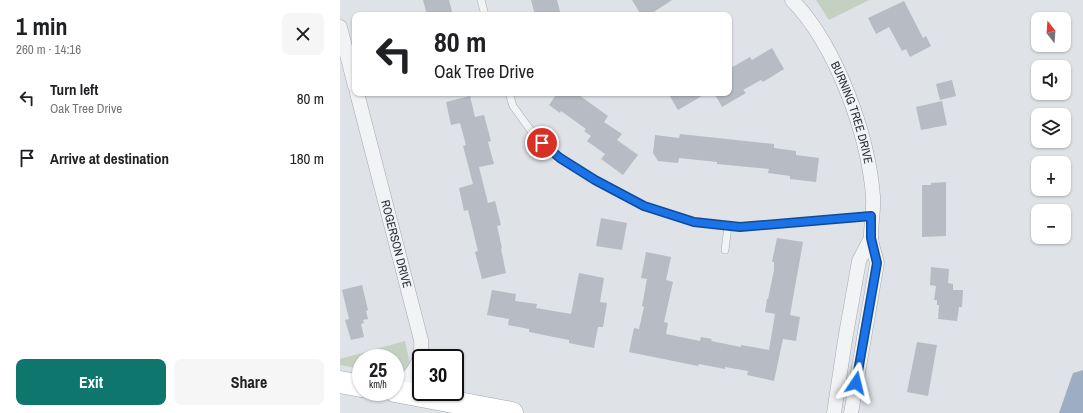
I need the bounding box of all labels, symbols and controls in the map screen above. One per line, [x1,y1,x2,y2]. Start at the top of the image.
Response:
text: 1 min [16,10,67,42]
north arrow [1031,12,1071,52]
map controls [1031,12,1071,244]
button: close [282,13,324,55]
text: 80 m [434,23,486,61]
icon: left [368,28,420,80]
text: 260 m · 14:16 [16,41,81,58]
text: Oak Tree Drive [434,59,534,84]
street label: BURNING TREE DRIVE [827,59,876,165]
button: sound [1031,60,1071,100]
text: Turn left [50,79,98,100]
icon: left [16,87,38,109]
text: 80 m [297,88,324,109]
text: Oak Tree Drive [50,100,122,117]
button: layers [1031,108,1071,148]
pin [525,126,559,160]
icon: arrive [531,132,553,154]
icon: arrive [16,147,38,169]
text: Arrive at destination [50,148,169,169]
text: 180 m [290,148,324,169]
button: + [1031,156,1071,196]
street label: ROGERSON DRIVE [377,198,415,290]
button: − [1031,204,1071,244]
speed limit sign: 30 [412,349,464,401]
text: 25 [369,356,387,383]
button: Exit [16,359,166,405]
button: Share [174,359,324,405]
position arrow [835,362,877,404]
text: km/h [369,378,387,391]

